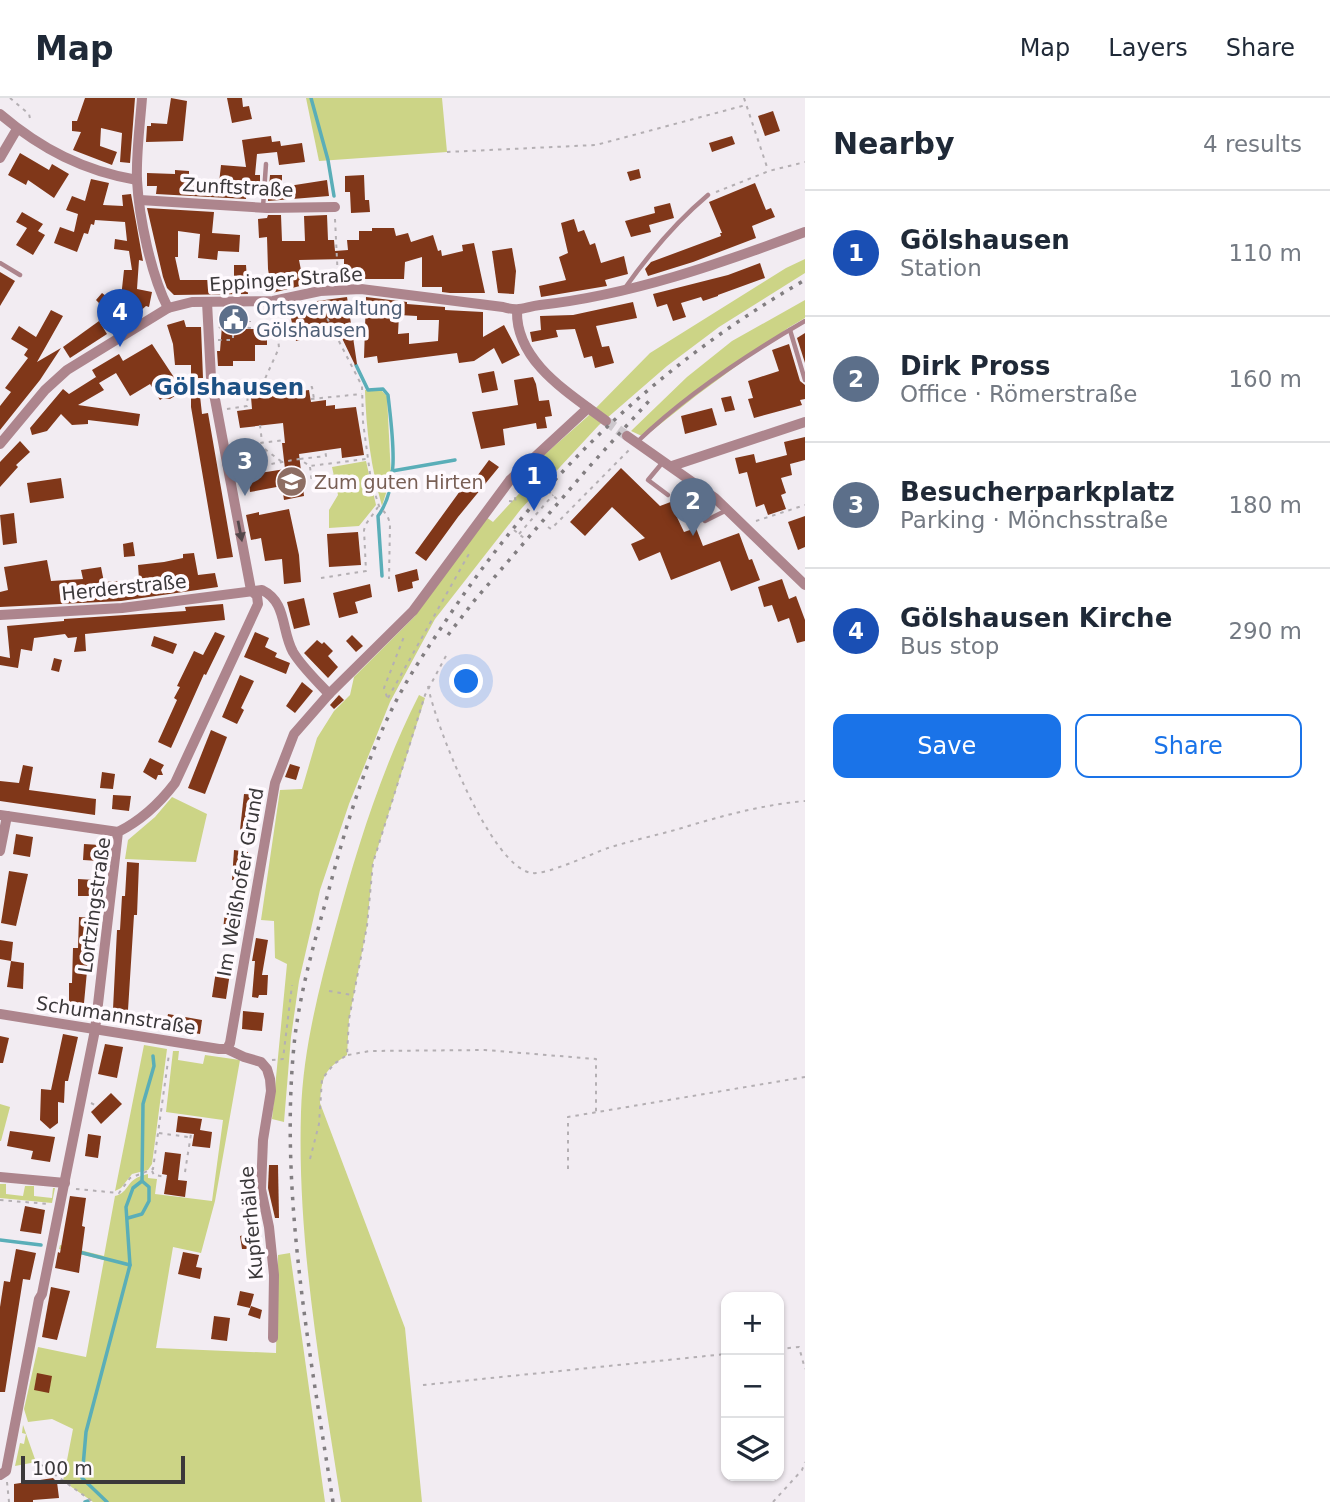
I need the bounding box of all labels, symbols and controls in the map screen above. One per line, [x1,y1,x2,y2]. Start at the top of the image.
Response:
text: Map [35,29,114,68]
text: Map [1020,34,1070,62]
text: Layers [1108,34,1188,62]
text: Share [1226,34,1295,62]
text: Nearby [833,126,955,161]
text: 4 results [1203,131,1302,157]
street label: Zunftstraße [182,173,294,201]
text: Gölshausen [900,225,1070,255]
text: 1 [848,240,864,266]
text: 110 m [1228,240,1302,266]
text: Station [900,255,982,281]
street label: Eppinger Straße [209,263,363,295]
pin: 4 [97,289,143,347]
place label: Ortsverwaltung Gölshausen [256,297,403,341]
public building icon: Ortsverwaltung Gölshausen [216,302,250,336]
text: Dirk Pross [900,351,1050,381]
text: 2 [848,366,864,392]
text: 160 m [1228,366,1302,392]
district label: Gölshausen [154,374,304,400]
text: Office · Römerstraße [900,381,1137,407]
pin: 3 [222,438,268,496]
pin: 1 [511,453,557,511]
school or university icon: Zum guten Hirten [274,465,308,499]
place label: Zum guten Hirten [314,471,484,493]
text: Besucherparkplatz [900,477,1175,507]
pin: 2 [670,478,716,536]
text: 3 [848,492,864,518]
text: 180 m [1228,492,1302,518]
text: Parking · Mönchsstraße [900,507,1168,533]
one-way arrow [234,520,245,542]
street label: Herderstraße [60,570,188,604]
text: Gölshausen Kirche [900,603,1172,633]
text: 4 [848,618,864,644]
text: 290 m [1228,618,1302,644]
text: Bus stop [900,633,999,659]
your location [449,664,483,698]
button: Save [833,714,1061,778]
button: Share [1075,714,1302,778]
street label: Im Weißhofer Grund [213,786,267,978]
street label: Lortzingstraße [74,836,114,974]
street label: Schumannstraße [35,992,197,1038]
street label: Kupferhälde [235,1165,267,1281]
map controls [721,1292,784,1481]
button: + [721,1292,784,1355]
button: − [721,1355,784,1418]
button: layers [721,1418,784,1481]
scale bar [21,1453,186,1485]
text: 100 m [32,1457,93,1479]

